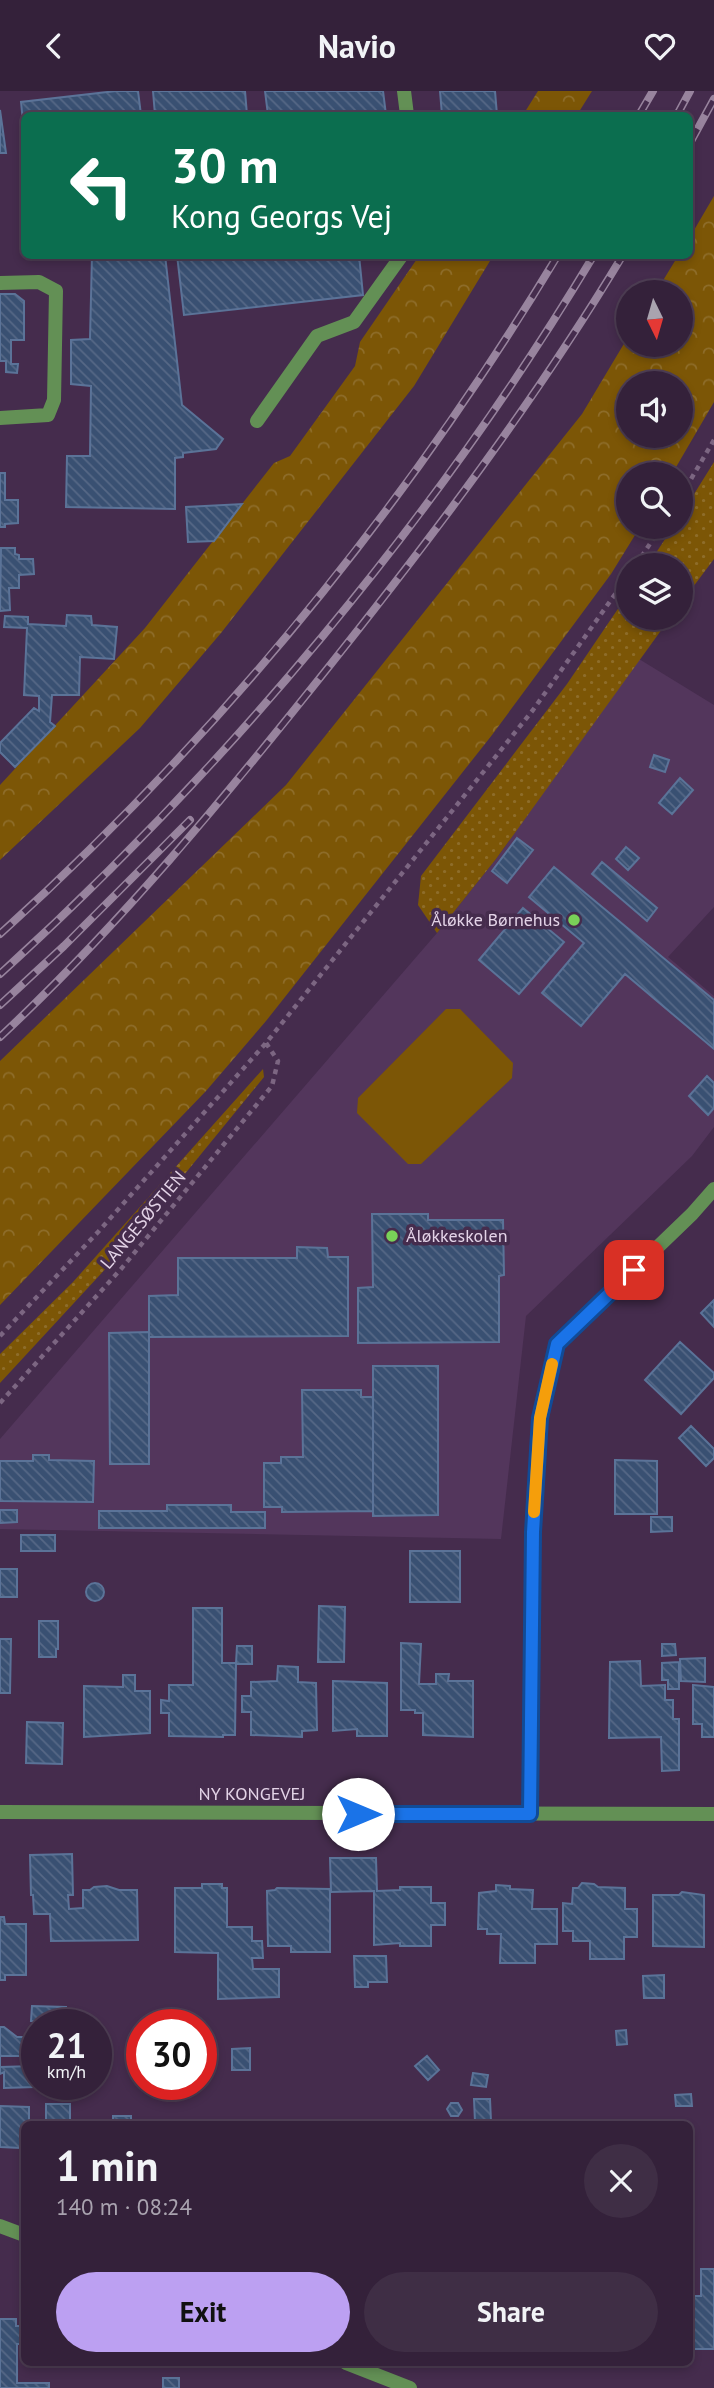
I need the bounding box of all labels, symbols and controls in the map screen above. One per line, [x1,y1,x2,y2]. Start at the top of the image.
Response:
text: Navio [318,25,396,67]
icon: back [35,27,73,65]
icon: heart [641,27,679,65]
text: 30 m [171,133,278,197]
icon: left [56,140,147,231]
text: Kong Georgs Vej [171,195,392,237]
north arrow [616,280,693,357]
map controls [616,280,693,630]
button: sound [616,371,693,448]
button: search [616,462,693,539]
button: layers [616,553,693,630]
place label: Åløkke Børnehus [431,908,560,931]
marker: Åløkke Børnehus [566,912,582,928]
street label: LANGESØSTIEN [95,1166,190,1273]
place label: Åløkkeskolen [406,1224,507,1247]
marker: Åløkkeskolen [384,1228,400,1244]
pin [604,1240,664,1300]
icon: arrive [615,1251,653,1289]
position arrow [321,1777,395,1851]
street label: NY KONGEVEJ [199,1782,305,1805]
speed limit sign: 30 [126,2009,217,2100]
text: 21 [47,2022,86,2068]
text: km/h [47,2060,86,2083]
text: 1 min [56,2138,158,2193]
button: close [584,2144,658,2218]
text: 140 m · 08:24 [56,2192,192,2221]
button: Exit [56,2272,350,2352]
button: Share [364,2272,658,2352]

